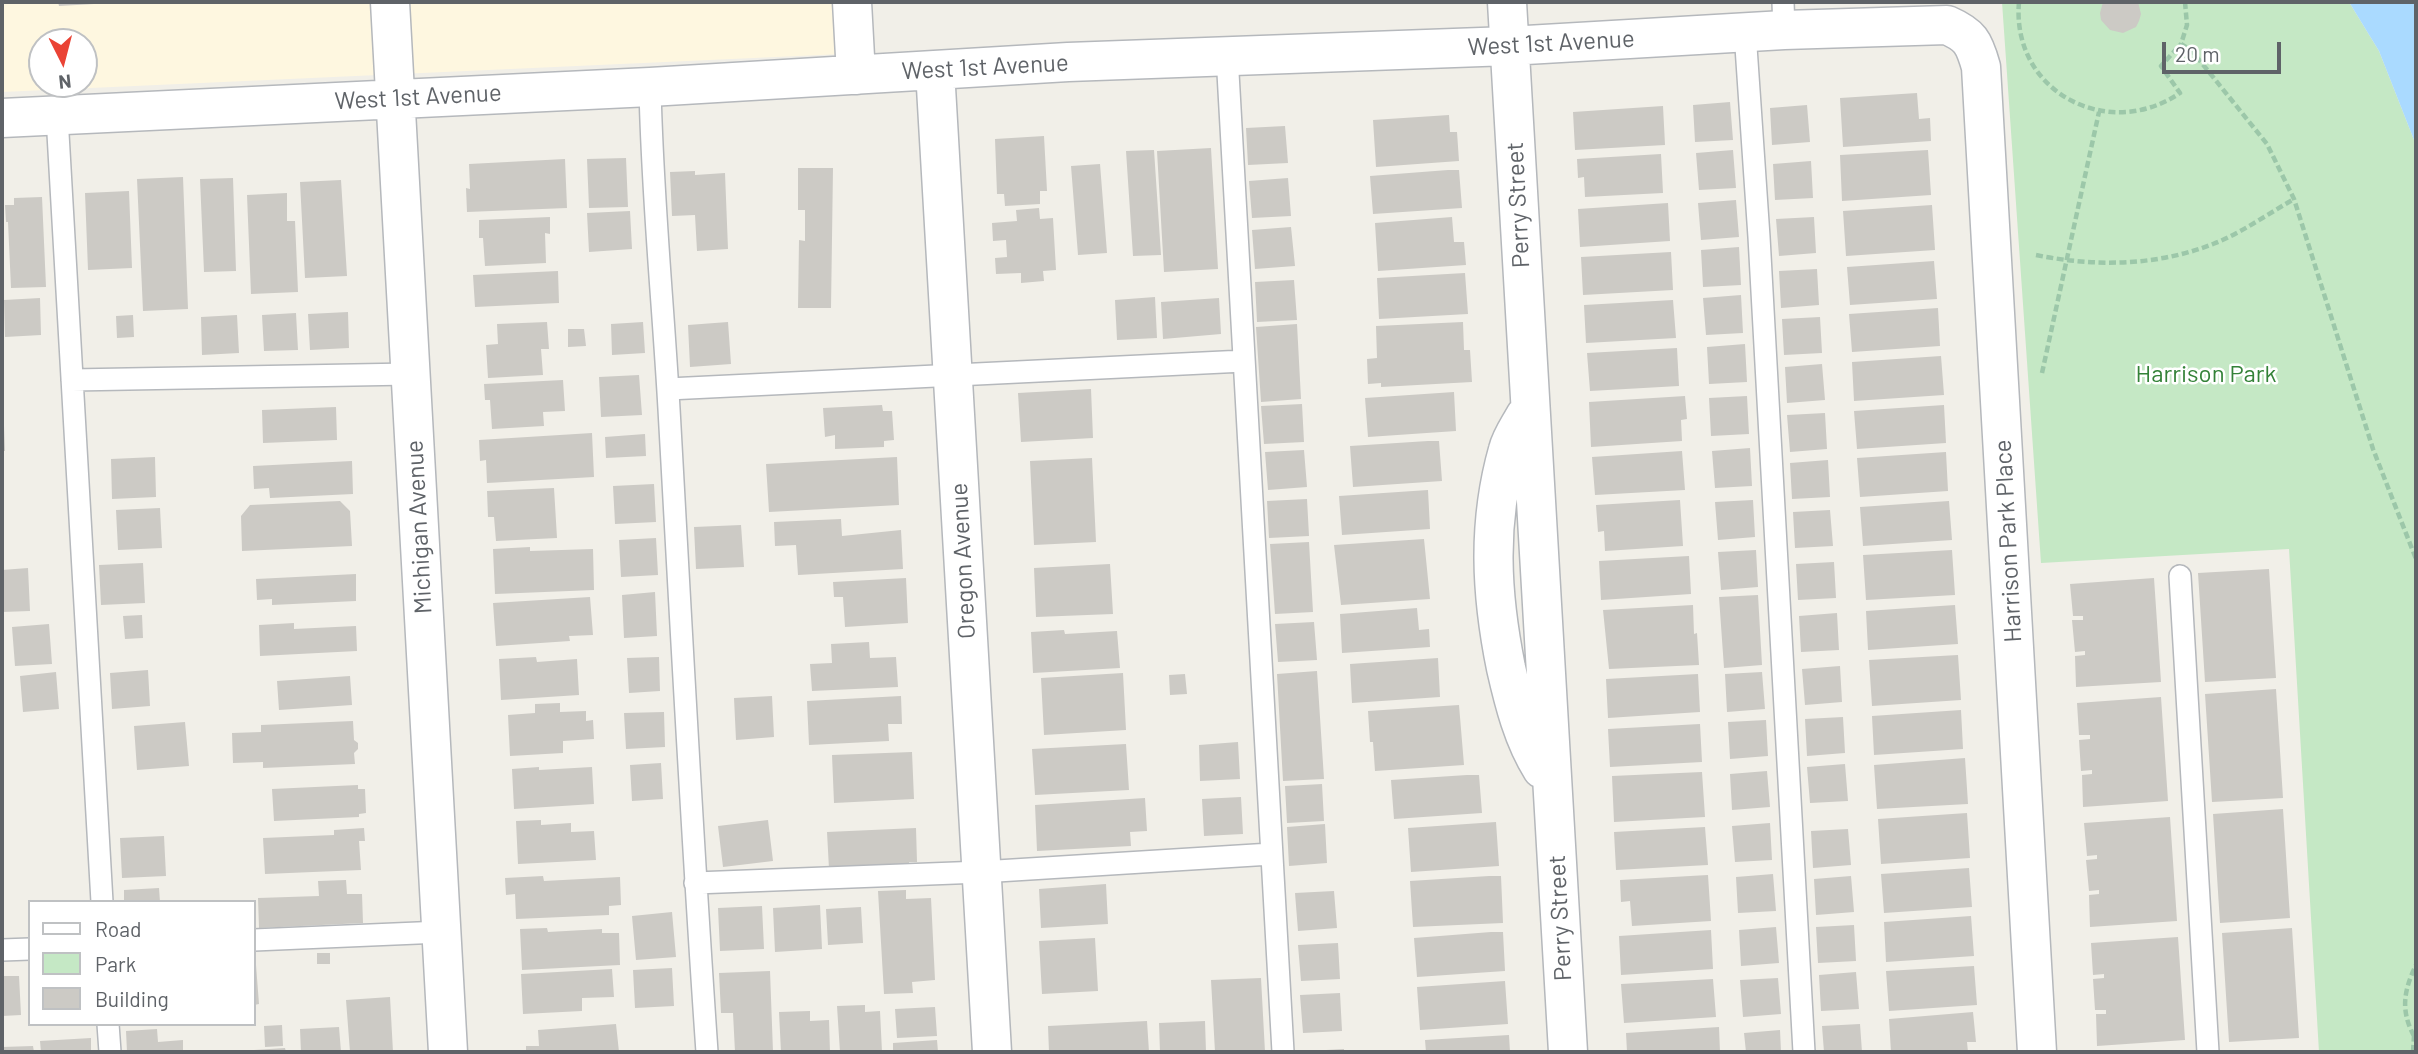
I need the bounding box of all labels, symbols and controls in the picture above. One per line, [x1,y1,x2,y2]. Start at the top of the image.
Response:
street label: West 1st Avenue [1467,24,1635,62]
north arrow [28,28,98,98]
scale bar [2166,28,2285,72]
text: 20 m [2175,41,2220,66]
street label: West 1st Avenue [901,48,1069,86]
text: N [58,70,73,94]
street label: West 1st Avenue [334,78,502,116]
street label: Perry Street [1500,141,1536,269]
park label: Harrison Park [2135,360,2277,388]
street label: Michigan Avenue [400,439,438,615]
street label: Harrison Park Place [1988,439,2028,643]
street label: Oregon Avenue [945,482,981,640]
street label: Perry Street [1542,854,1578,982]
legend [28,900,256,1026]
text: Road [95,916,141,941]
text: Park [95,951,136,976]
text: Building [95,986,169,1011]

